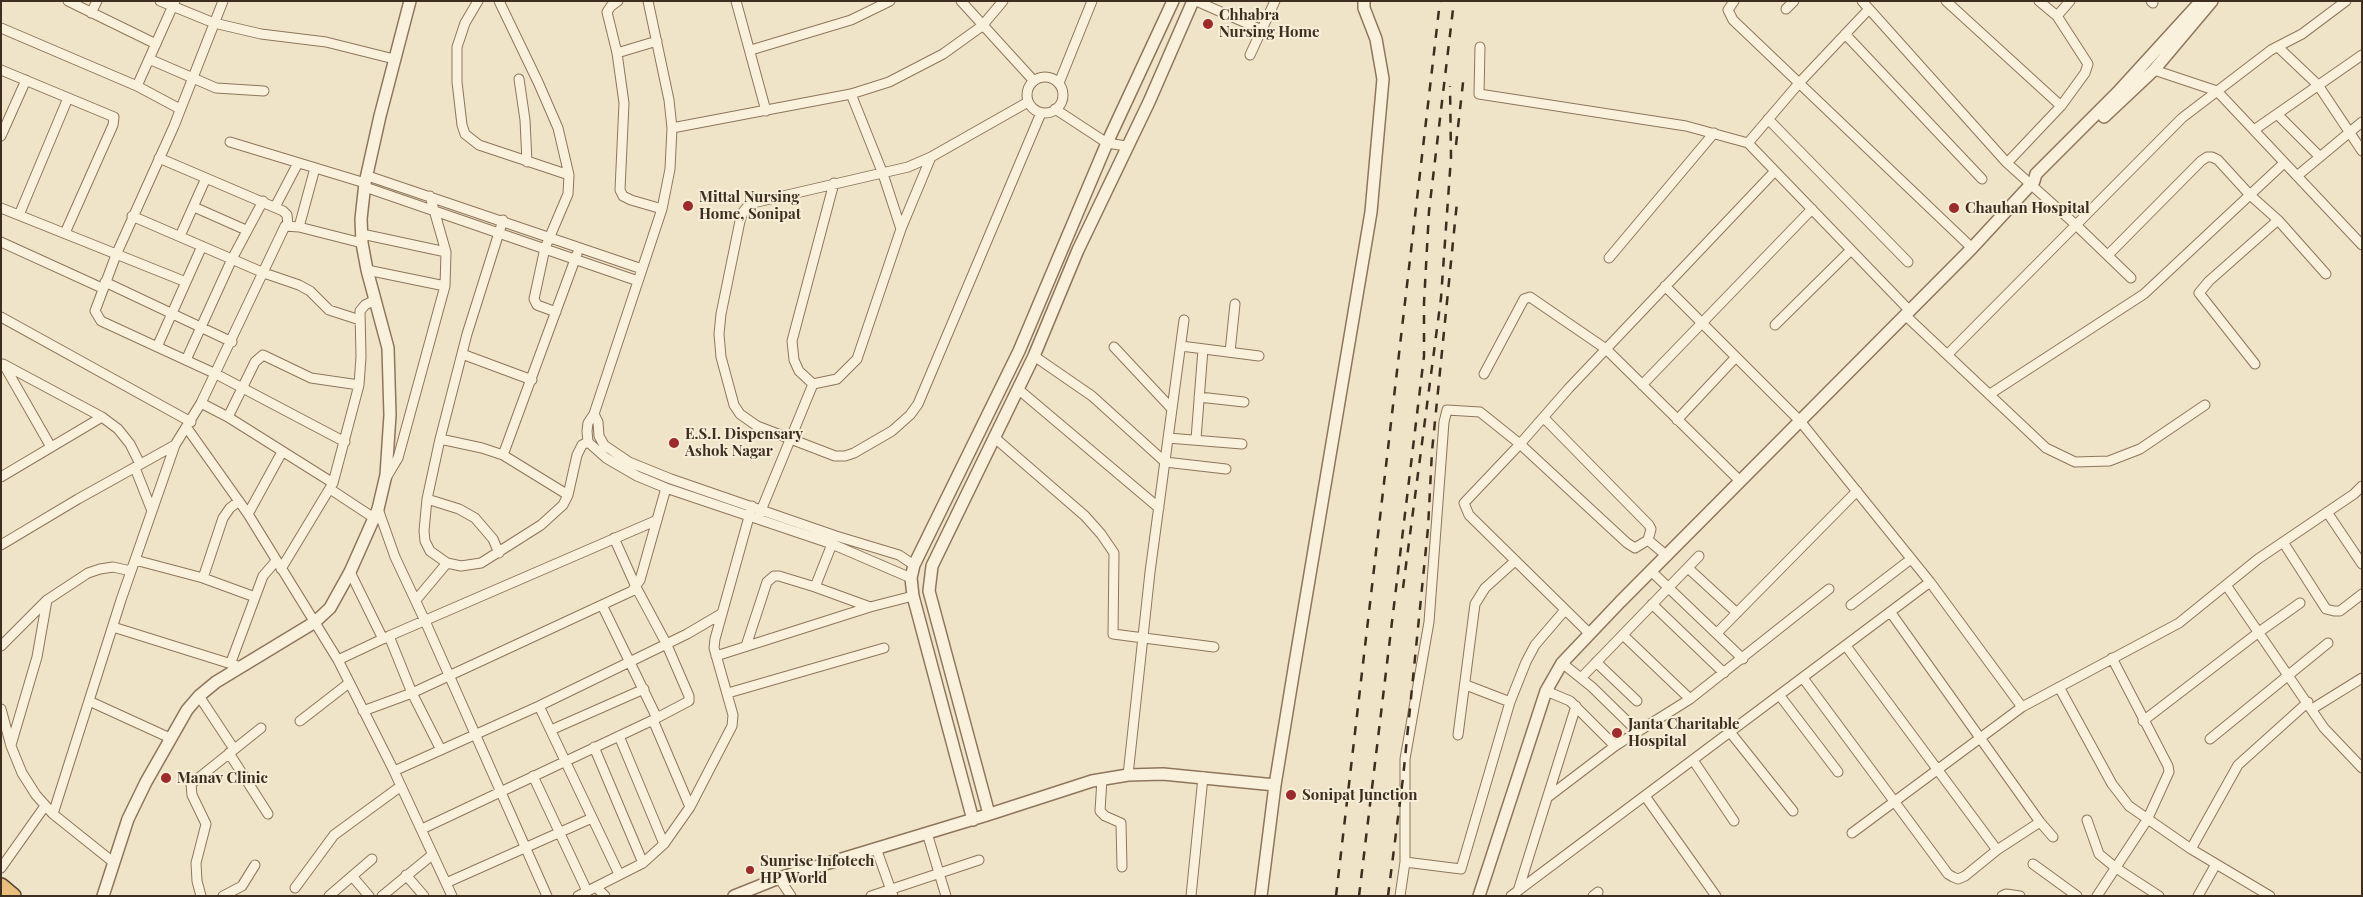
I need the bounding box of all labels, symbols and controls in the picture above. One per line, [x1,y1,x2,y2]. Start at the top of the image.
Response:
place label: Chhabra Nursing Home [1219,6,1320,41]
marker: Chhabra Nursing Home [1201,17,1215,31]
place label: Mittal Nursing Home, Sonipat [699,188,801,223]
marker: Mittal Nursing Home, Sonipat [681,199,695,213]
place label: Chauhan Hospital [1965,199,2090,217]
marker: Chauhan Hospital [1947,201,1961,215]
place label: E.S.I. Dispensary Ashok Nagar [685,425,803,460]
marker: E.S.I. Dispensary Ashok Nagar [667,436,681,450]
place label: Janta Charitable Hospital [1628,715,1740,750]
marker: Janta Charitable Hospital [1610,726,1624,740]
place label: Manav Clinic [177,769,268,787]
marker: Manav Clinic [159,771,173,785]
place label: Sonipat Junction [1302,786,1417,804]
marker: Sonipat Junction [1284,788,1298,802]
place label: Sunrise Infotech HP World [760,852,874,887]
marker: Sunrise Infotech HP World [744,864,756,876]

